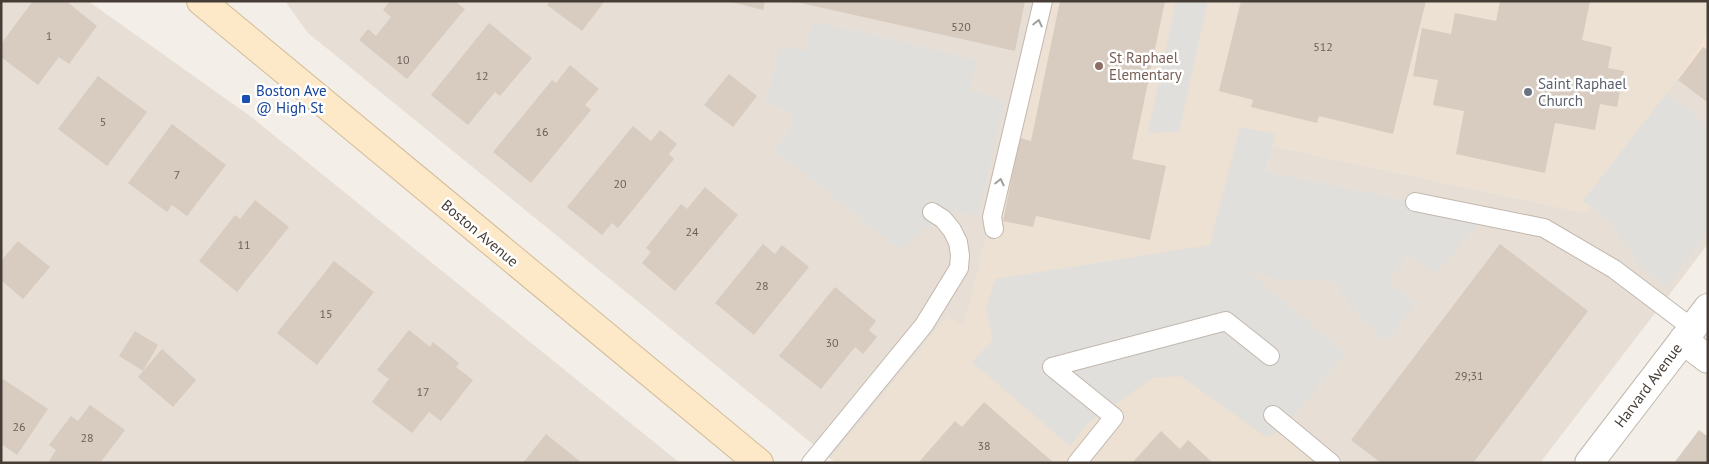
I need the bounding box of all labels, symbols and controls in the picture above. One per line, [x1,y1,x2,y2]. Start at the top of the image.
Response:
house number: 520 [951,19,971,34]
one-way arrow [1032,19,1043,28]
house number: 1 [46,28,52,43]
house number: 512 [1313,39,1333,54]
place label: St Raphael Elementary [1109,48,1182,84]
house number: 10 [396,52,410,67]
marker: St Raphael Elementary [1093,60,1105,72]
house number: 12 [475,68,489,83]
place label: Saint Raphael Church [1538,74,1627,110]
place label: Boston Ave @ High St [256,81,327,117]
marker: Saint Raphael Church [1522,86,1534,98]
marker: Boston Ave @ High St [240,93,252,105]
house number: 5 [100,114,106,129]
house number: 16 [535,124,549,139]
house number: 7 [174,167,180,182]
house number: 20 [613,176,627,191]
one-way arrow [994,177,1005,186]
street label: Boston Avenue [438,195,522,271]
house number: 24 [685,224,699,239]
house number: 11 [237,237,251,252]
house number: 28 [755,278,769,293]
house number: 15 [319,306,333,321]
house number: 30 [825,335,839,350]
street label: Harvard Avenue [1610,339,1686,431]
house number: 29;31 [1454,368,1484,383]
house number: 17 [416,384,430,399]
house number: 26 [12,419,26,434]
house number: 28 [80,430,94,445]
house number: 38 [977,438,991,453]

